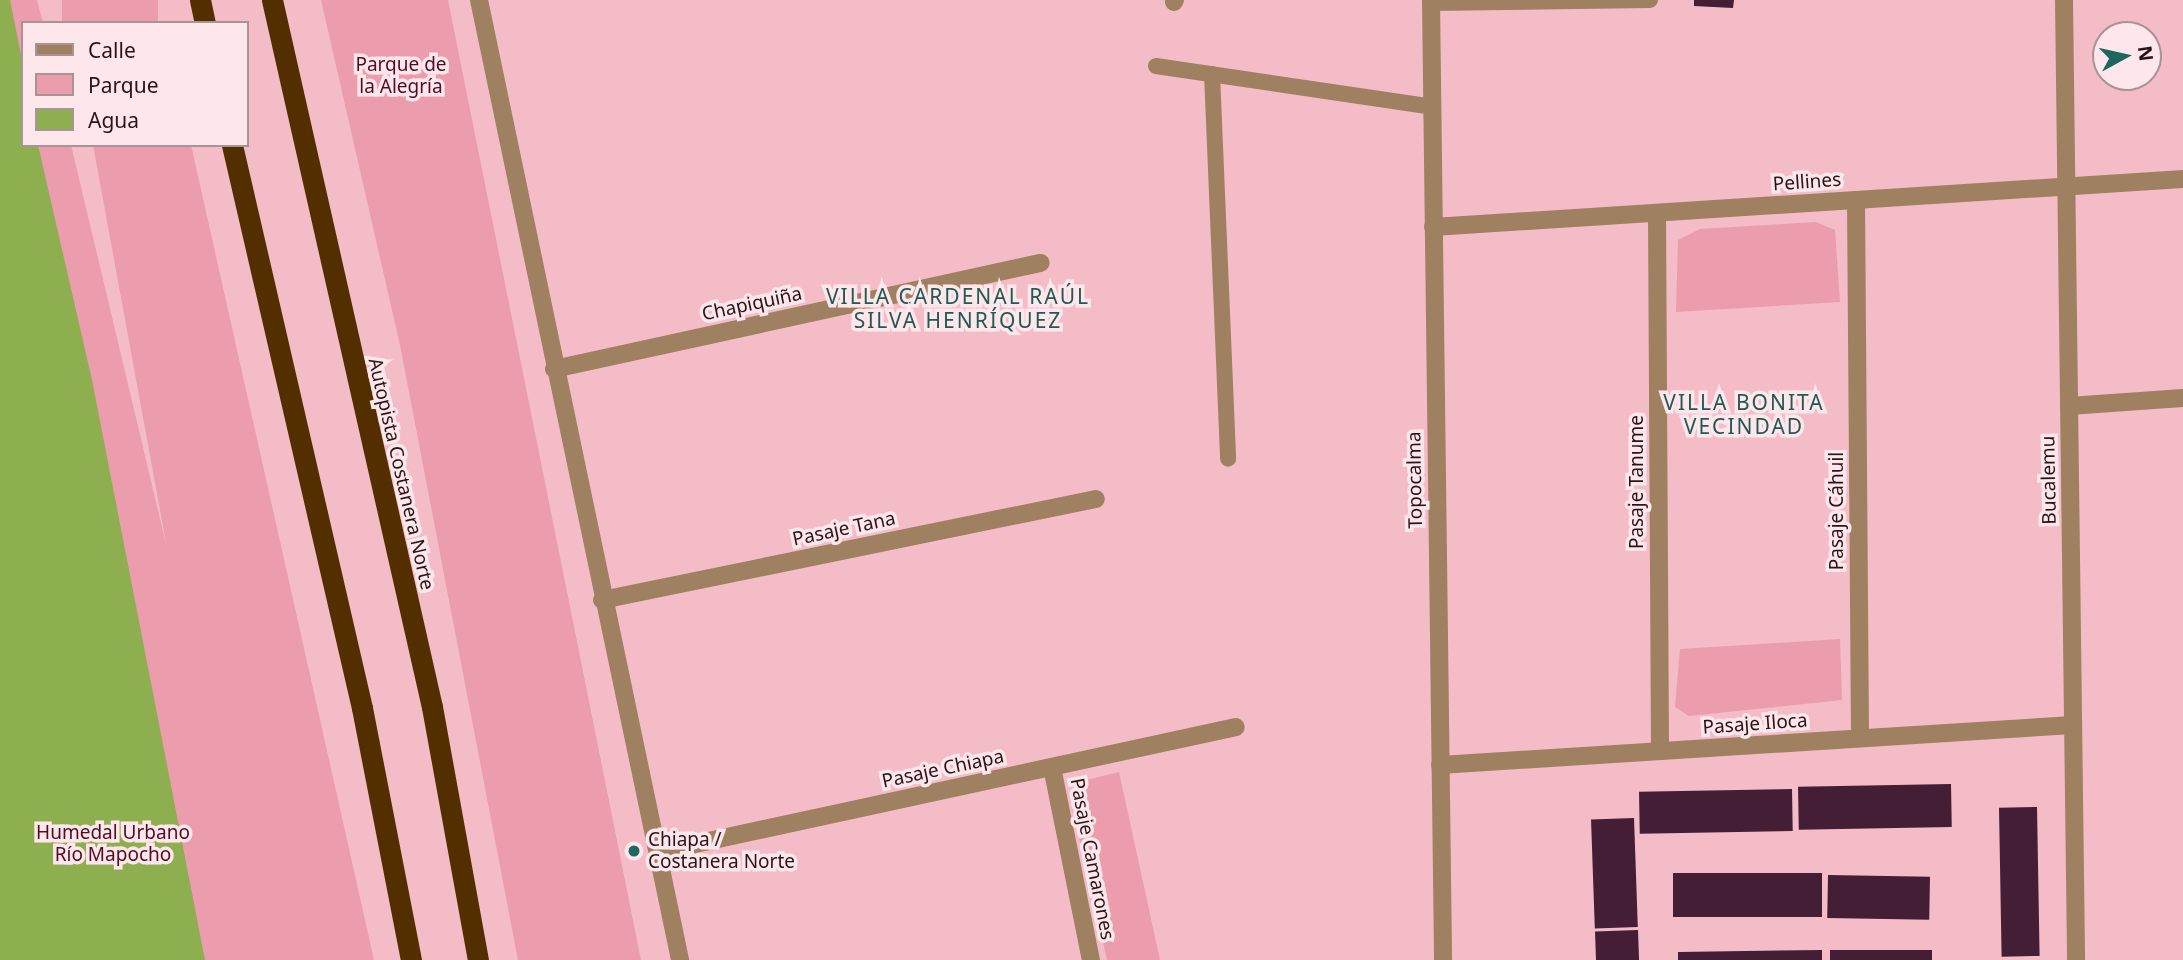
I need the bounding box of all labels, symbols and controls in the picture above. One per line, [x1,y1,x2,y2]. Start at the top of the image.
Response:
legend [21,21,248,147]
north arrow [2092,21,2162,91]
text: Calle [88,36,136,64]
text: N [2132,44,2160,63]
park label: Parque de la Alegría [355,54,447,98]
text: Parque [88,71,158,99]
text: Agua [88,106,139,134]
street label: Pellines [1772,168,1842,196]
street label: Chapiquiña [700,282,804,326]
district label: VILLA CARDENAL RAÚL SILVA HENRÍQUEZ [828,283,1088,333]
street label: Autopista Costanera Norte [363,356,439,592]
district label: VILLA BONITA VECINDAD [1665,389,1823,439]
street label: Pasaje Tanume [1626,415,1648,549]
street label: Topocalma [1403,431,1427,529]
street label: Bucalemu [2037,435,2061,525]
street label: Pasaje Cáhuil [1826,452,1848,570]
street label: Pasaje Tana [790,507,898,551]
street label: Pasaje Iloca [1702,709,1808,739]
street label: Pasaje Chiapa [880,745,1006,793]
street label: Pasaje Camarones [1065,776,1119,942]
park label: Humedal Urbano Río Mapocho [36,822,190,866]
place label: Chiapa / Costanera Norte [648,829,795,873]
marker: Chiapa / Costanera Norte [626,843,642,859]

